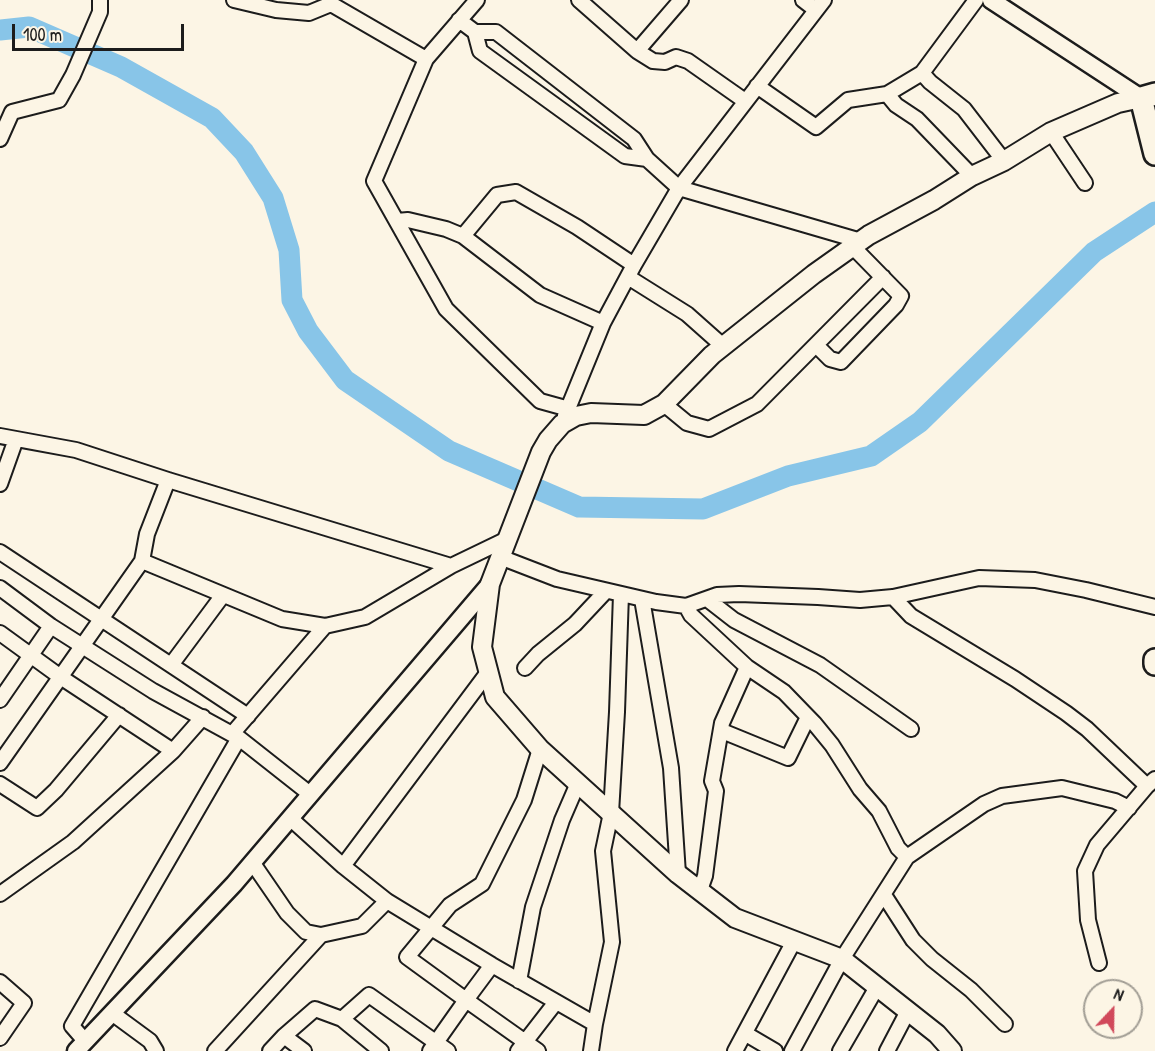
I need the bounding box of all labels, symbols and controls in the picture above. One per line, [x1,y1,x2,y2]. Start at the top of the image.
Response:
scale bar [15,12,188,50]
text: 100 m [23,22,62,47]
north arrow [1083,979,1143,1039]
text: N [1111,982,1127,1006]

